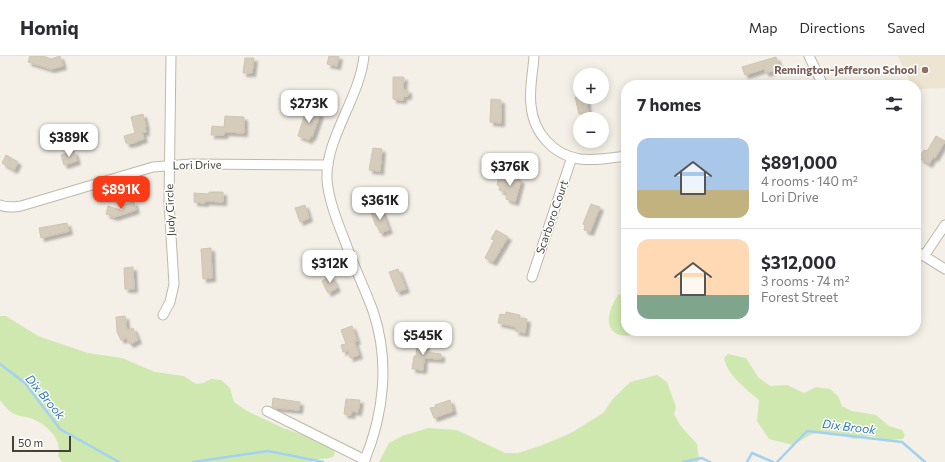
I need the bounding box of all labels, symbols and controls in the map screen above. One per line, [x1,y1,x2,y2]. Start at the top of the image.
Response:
text: Homiq [20,16,79,39]
text: Map [749,19,778,36]
text: Directions [800,19,865,36]
text: Saved [887,19,925,36]
place label: Remington-Jefferson School [774,63,917,77]
marker: Remington-Jefferson School [920,65,930,75]
map controls [573,68,609,148]
button: + [573,68,609,104]
pin: $273K [281,90,337,124]
icon: filters [883,93,905,115]
text: 7 homes [637,94,701,115]
text: $273K [290,95,328,111]
button: − [573,112,609,148]
pin: $389K [41,124,97,158]
text: $389K [49,129,89,145]
text: $891,000 [761,152,837,173]
pin: $376K [482,153,538,187]
icon: home [669,154,717,202]
street label: Lori Drive [172,158,222,171]
text: $376K [490,158,530,174]
text: 4 rooms · 140 m² [761,173,858,189]
pin: $891K [93,176,149,210]
street label: Scarboro Court [533,178,570,255]
text: $891K [102,181,140,197]
street label: Judy Circle [162,184,178,236]
pin: $361K [352,187,408,221]
text: Lori Drive [761,189,819,205]
text: $361K [361,192,399,208]
pin: $312K [302,250,358,284]
text: $312,000 [761,252,836,273]
text: $312K [311,255,349,271]
icon: home [669,255,717,303]
text: 3 rooms · 74 m² [761,273,850,289]
text: Forest Street [761,289,838,305]
pin: $545K [395,322,451,356]
text: $545K [403,327,443,343]
water label: Dix Brook [23,371,69,422]
water label: Dix Brook [822,416,877,436]
scale bar [12,434,71,453]
text: 50 m [18,436,43,449]

